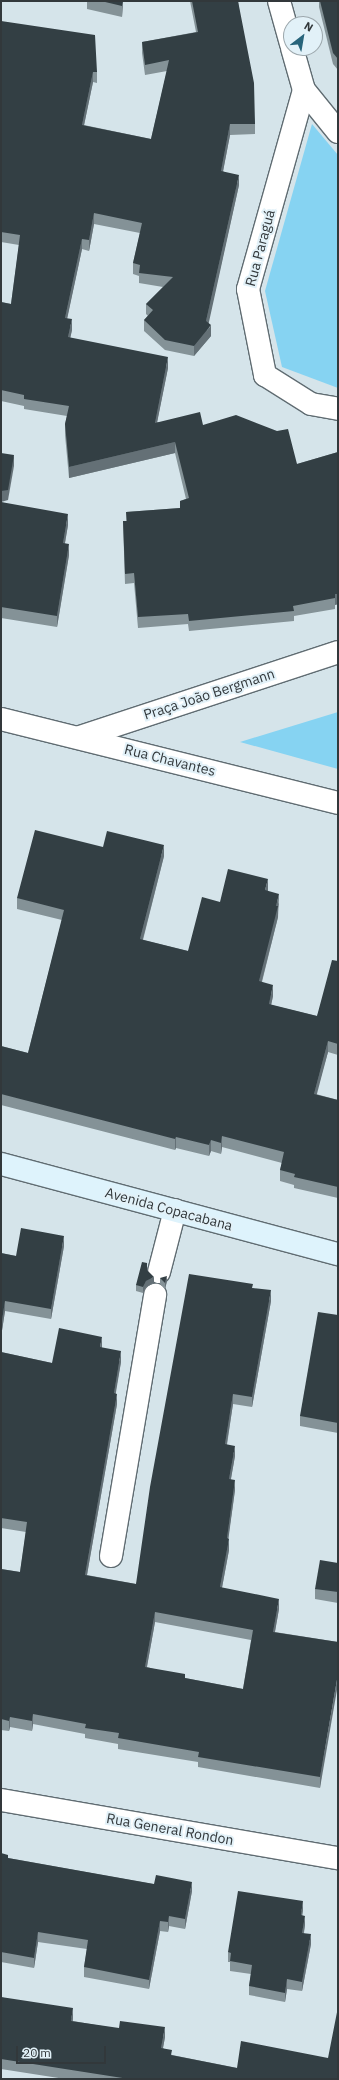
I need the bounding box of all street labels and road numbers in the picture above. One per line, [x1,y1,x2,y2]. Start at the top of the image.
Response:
street label: Rua Paraguá [242,208,278,288]
street label: Praça João Bergmann [141,665,277,723]
street label: Rua Chavantes [123,741,217,779]
street label: Avenida Copacabana [103,1184,235,1234]
street label: Rua General Rondon [105,1810,235,1848]

